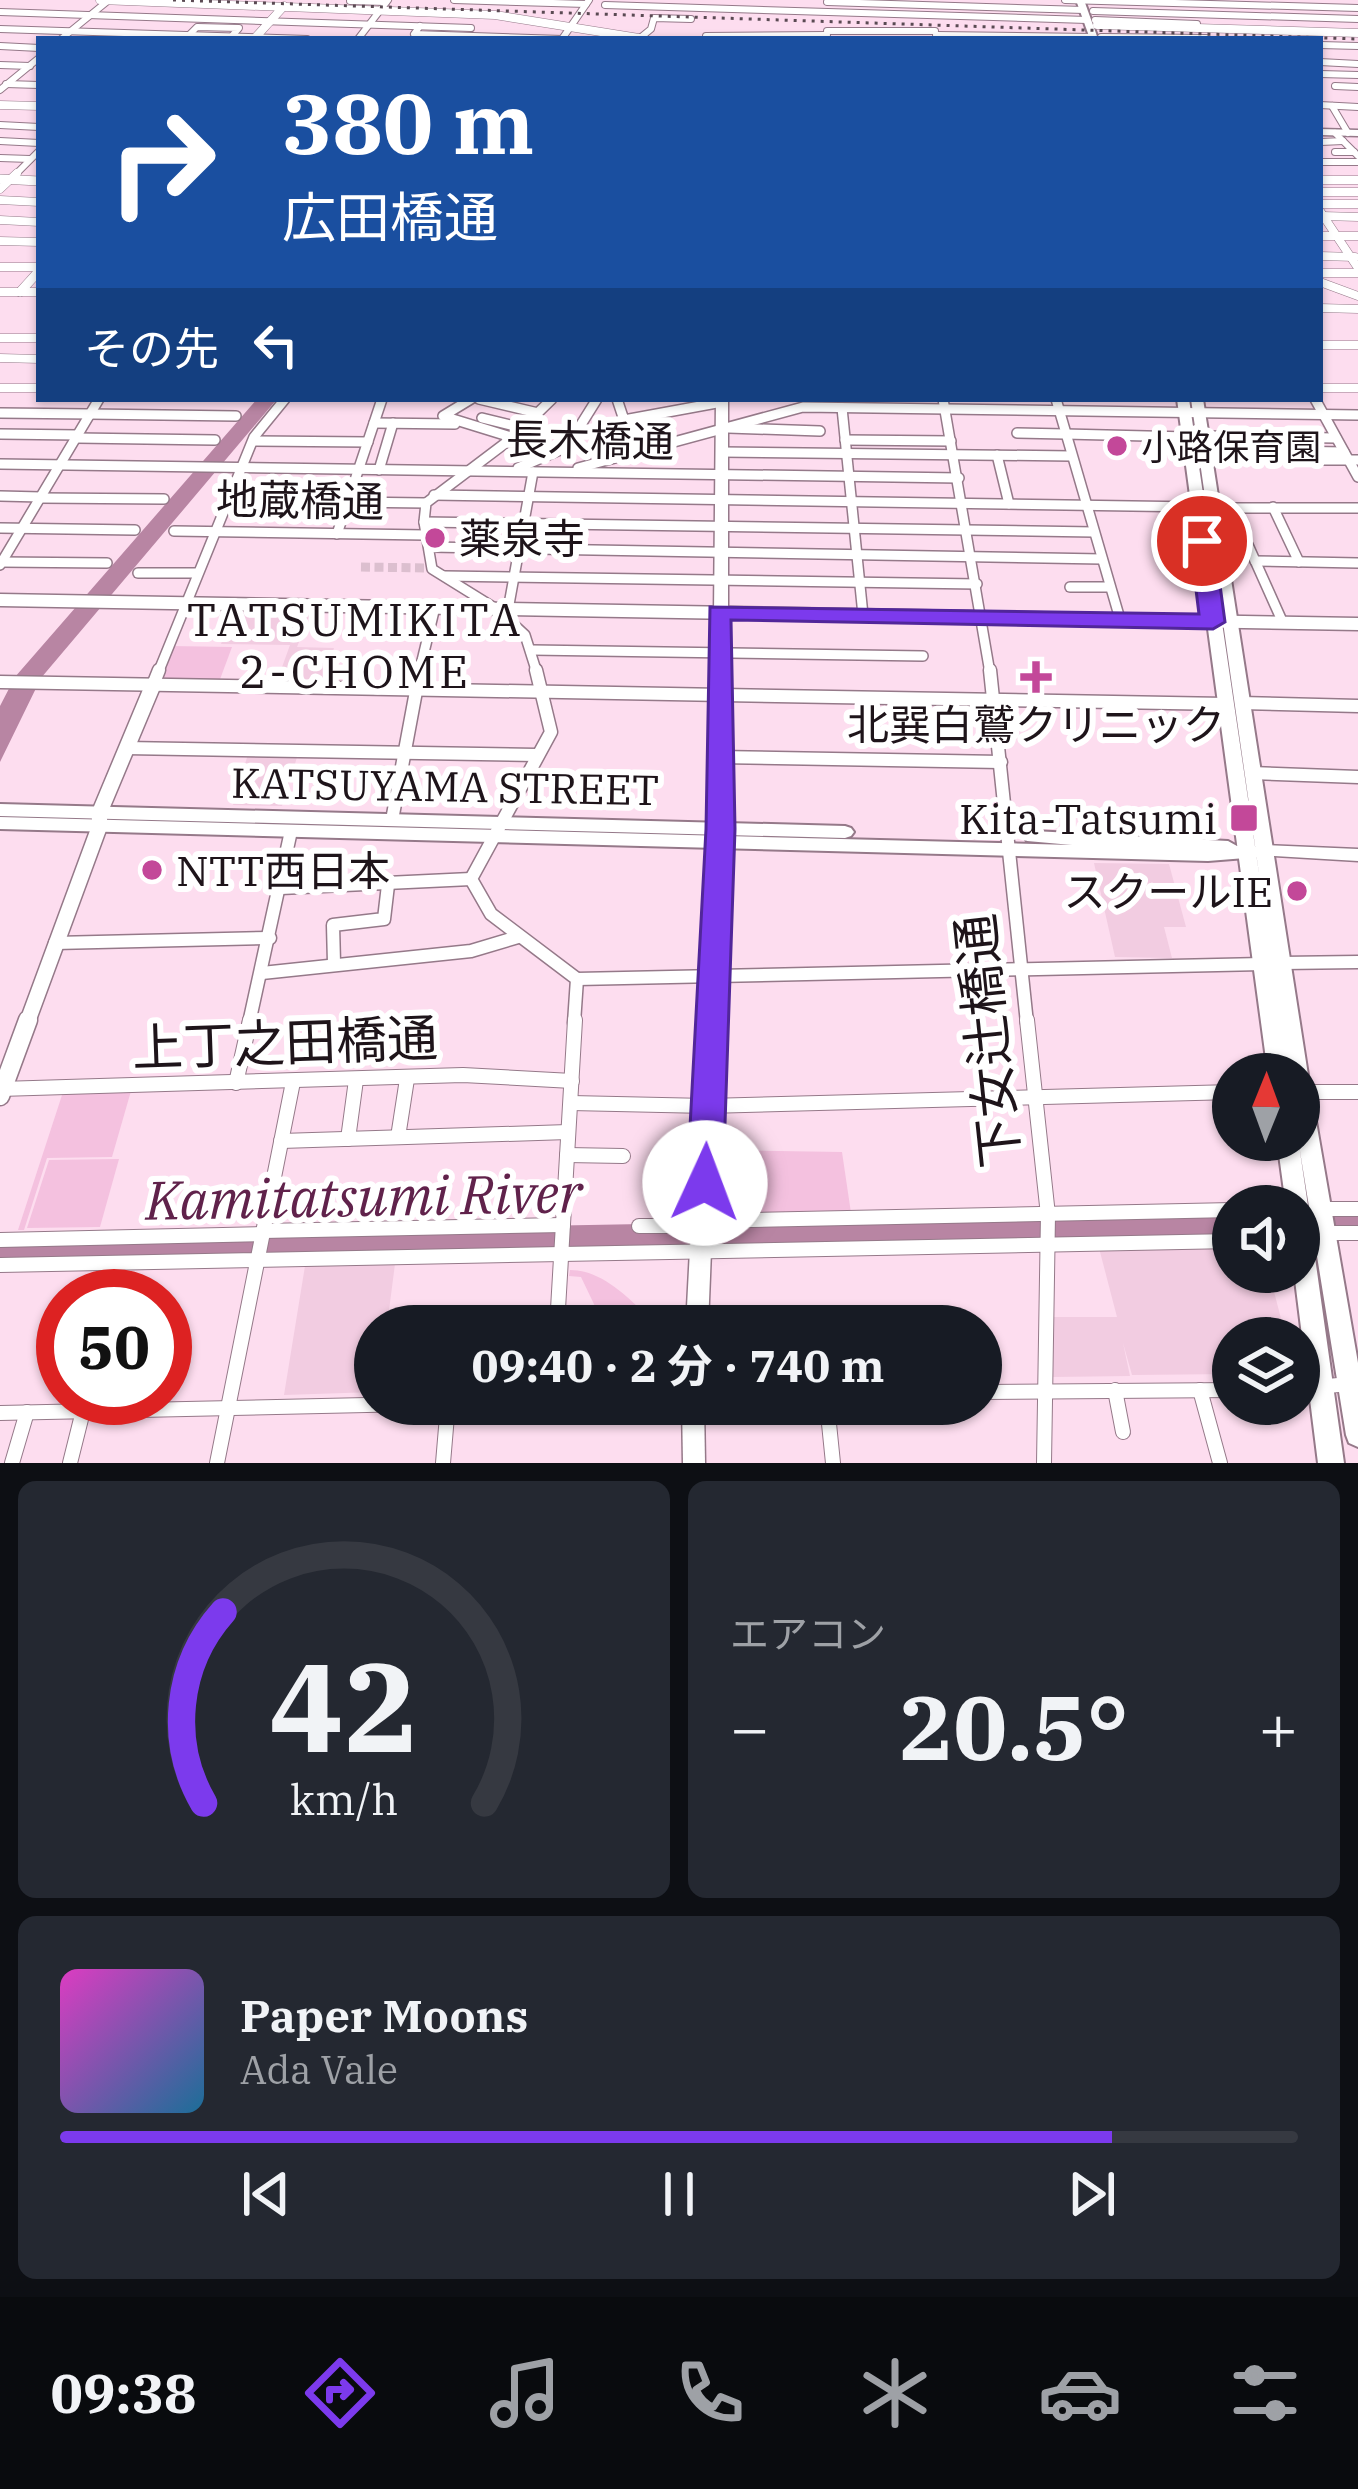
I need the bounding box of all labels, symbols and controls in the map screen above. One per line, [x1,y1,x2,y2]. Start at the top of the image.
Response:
text: 380 m [282,68,534,177]
icon: right [84,84,240,240]
text: 広田橋通 [282,182,498,252]
icon: left [243,312,309,378]
text: その先 [84,319,219,377]
street label: 長木橋通 [506,411,674,469]
place label: 小路保育園 [1141,423,1321,470]
marker: 小路保育園 [1104,433,1130,459]
street label: 地蔵橋通 [216,471,384,529]
pin [1151,490,1253,592]
icon: arrive [1169,508,1235,574]
place label: 薬泉寺 [459,511,585,566]
marker: 薬泉寺 [422,525,448,551]
district label: TATSUMIKITA 2-CHOME [187,590,523,700]
marker: 北巽白鷲クリニック [1020,661,1052,693]
place label: 北巽白鷲クリニック [847,697,1225,752]
street label: KATSUYAMA STREET [230,755,660,817]
place label: Kita-Tatsumi [959,791,1217,846]
marker: Kita-Tatsumi [1228,802,1260,834]
place label: NTT西日本 [176,843,390,898]
marker: NTT西日本 [139,857,165,883]
place label: スクールIE [1064,864,1273,919]
marker: スクールIE [1284,878,1310,904]
street label: 下女辻橋通 [941,911,1033,1171]
street label: 上丁之田橋通 [131,1004,439,1080]
north arrow [1212,1053,1320,1161]
map controls [1212,1053,1320,1425]
position arrow [642,1120,768,1246]
water label: Kamitatsumi River [143,1157,584,1235]
button: sound [1212,1185,1320,1293]
speed limit sign: 50 [36,1269,192,1425]
button: layers [1212,1317,1320,1425]
text: 09:40 · 2 分 · 740 m [471,1336,885,1394]
text: エアコン [730,1608,886,1659]
text: 42 [269,1624,419,1786]
text: 20.5° [899,1668,1129,1785]
text: − [730,1684,770,1770]
text: + [1258,1684,1298,1770]
text: km/h [290,1770,398,1826]
text: Paper Moons [240,1986,528,2044]
text: Ada Vale [240,2044,398,2095]
icon: previous [233,2161,299,2227]
icon: pause [646,2161,712,2227]
icon: next [1059,2161,1125,2227]
icon: directions [298,2351,382,2435]
icon: music [483,2351,567,2435]
icon: phone [668,2351,752,2435]
icon: climate [853,2351,937,2435]
icon: car [1038,2351,1122,2435]
icon: filters [1223,2351,1307,2435]
text: 09:38 [51,2358,197,2428]

